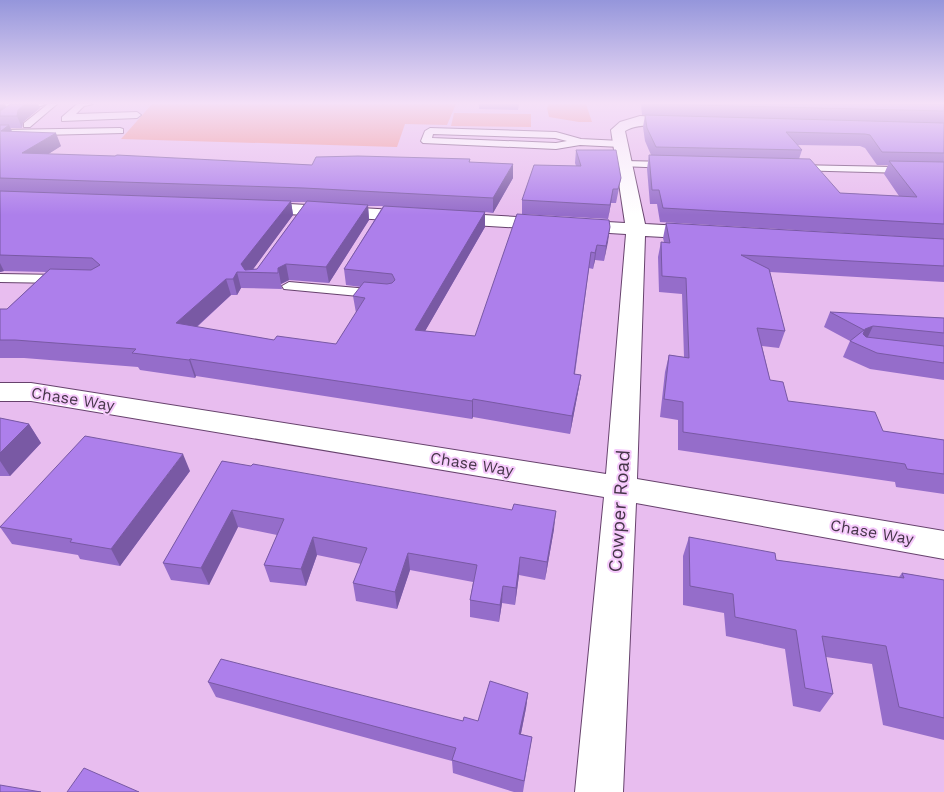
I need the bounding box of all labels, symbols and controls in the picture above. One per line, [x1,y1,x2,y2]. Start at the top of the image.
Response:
street label: Chase Way [30,383,117,415]
street label: Chase Way [429,448,516,480]
street label: Cowper Road [603,449,635,573]
street label: Chase Way [829,515,916,549]

